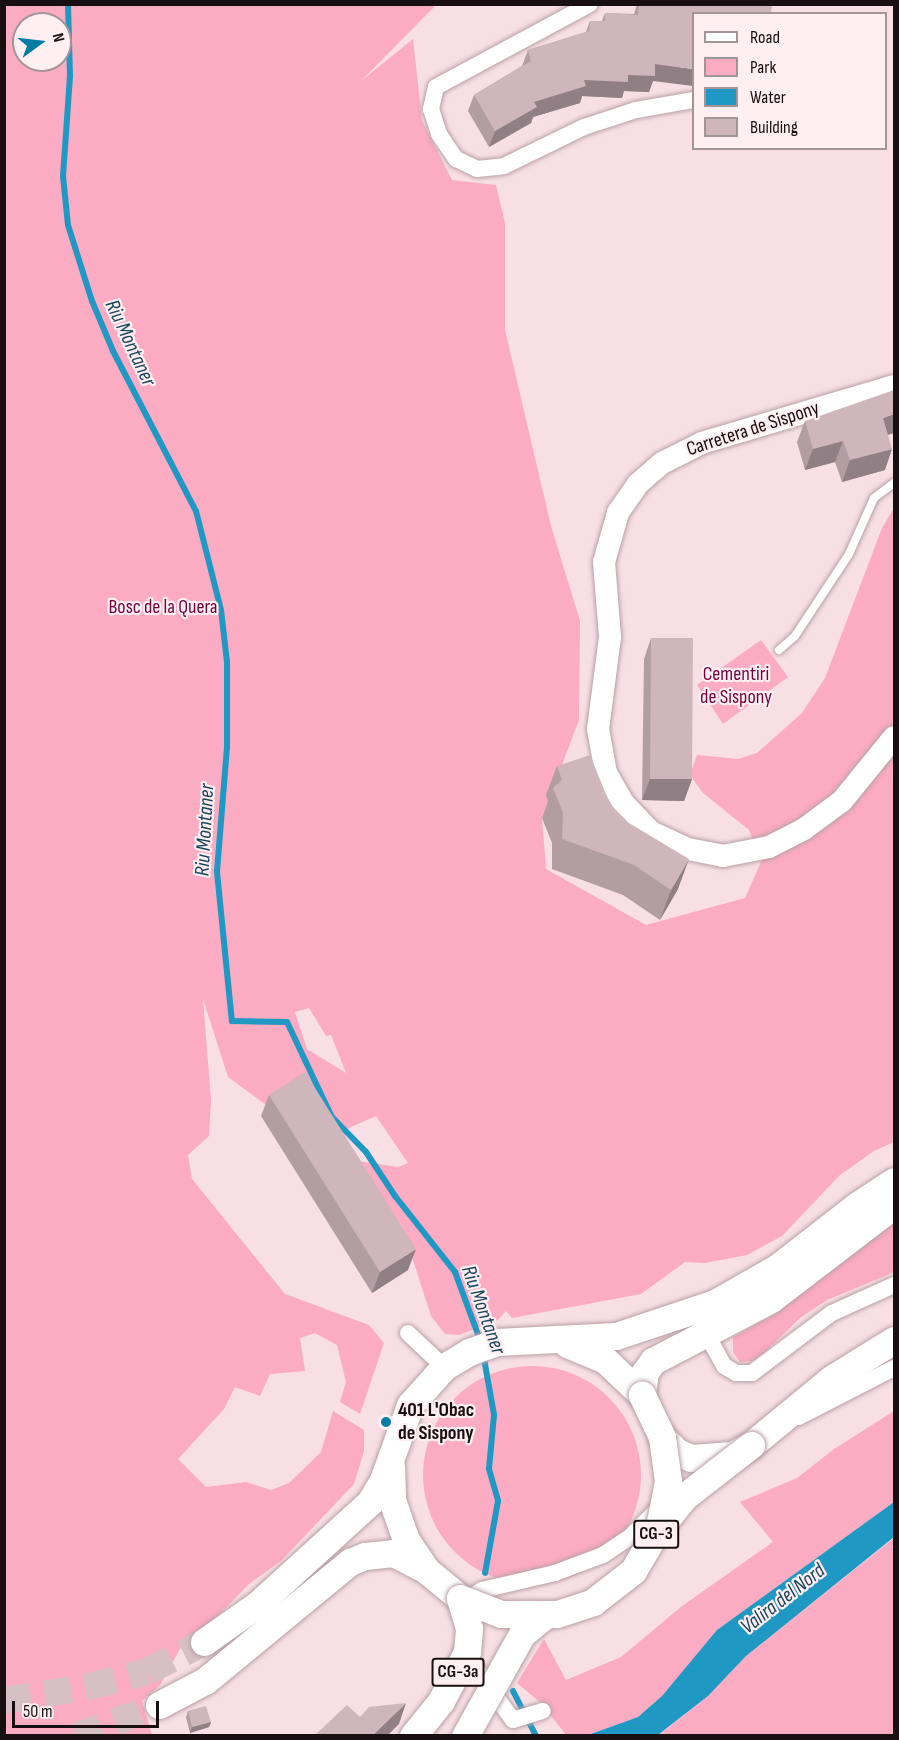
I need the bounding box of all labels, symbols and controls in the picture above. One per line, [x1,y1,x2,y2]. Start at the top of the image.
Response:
north arrow [12,12,72,72]
legend [692,12,887,150]
text: Road [750,27,780,48]
text: N [48,31,68,44]
text: Park [750,57,776,78]
text: Water [750,87,786,108]
text: Building [750,117,798,138]
water label: Riu Montaner [99,296,161,390]
street label: Carretera de Sispony [684,396,822,462]
park label: Bosc de la Quera [108,595,218,619]
park label: Cementiri de Sispony [700,663,772,710]
water label: Riu Montaner [190,783,220,877]
water label: Riu Montaner [455,1262,511,1358]
place label: 401 L'Obac de Sispony [398,1398,474,1445]
marker: 401 L'Obac de Sispony [379,1415,393,1429]
road number: CG-3 [632,1519,680,1549]
water label: Valira del Nord [736,1558,830,1640]
road number: CG-3a [431,1657,485,1687]
scale bar [15,1689,162,1727]
text: 50 m [23,1701,53,1722]

